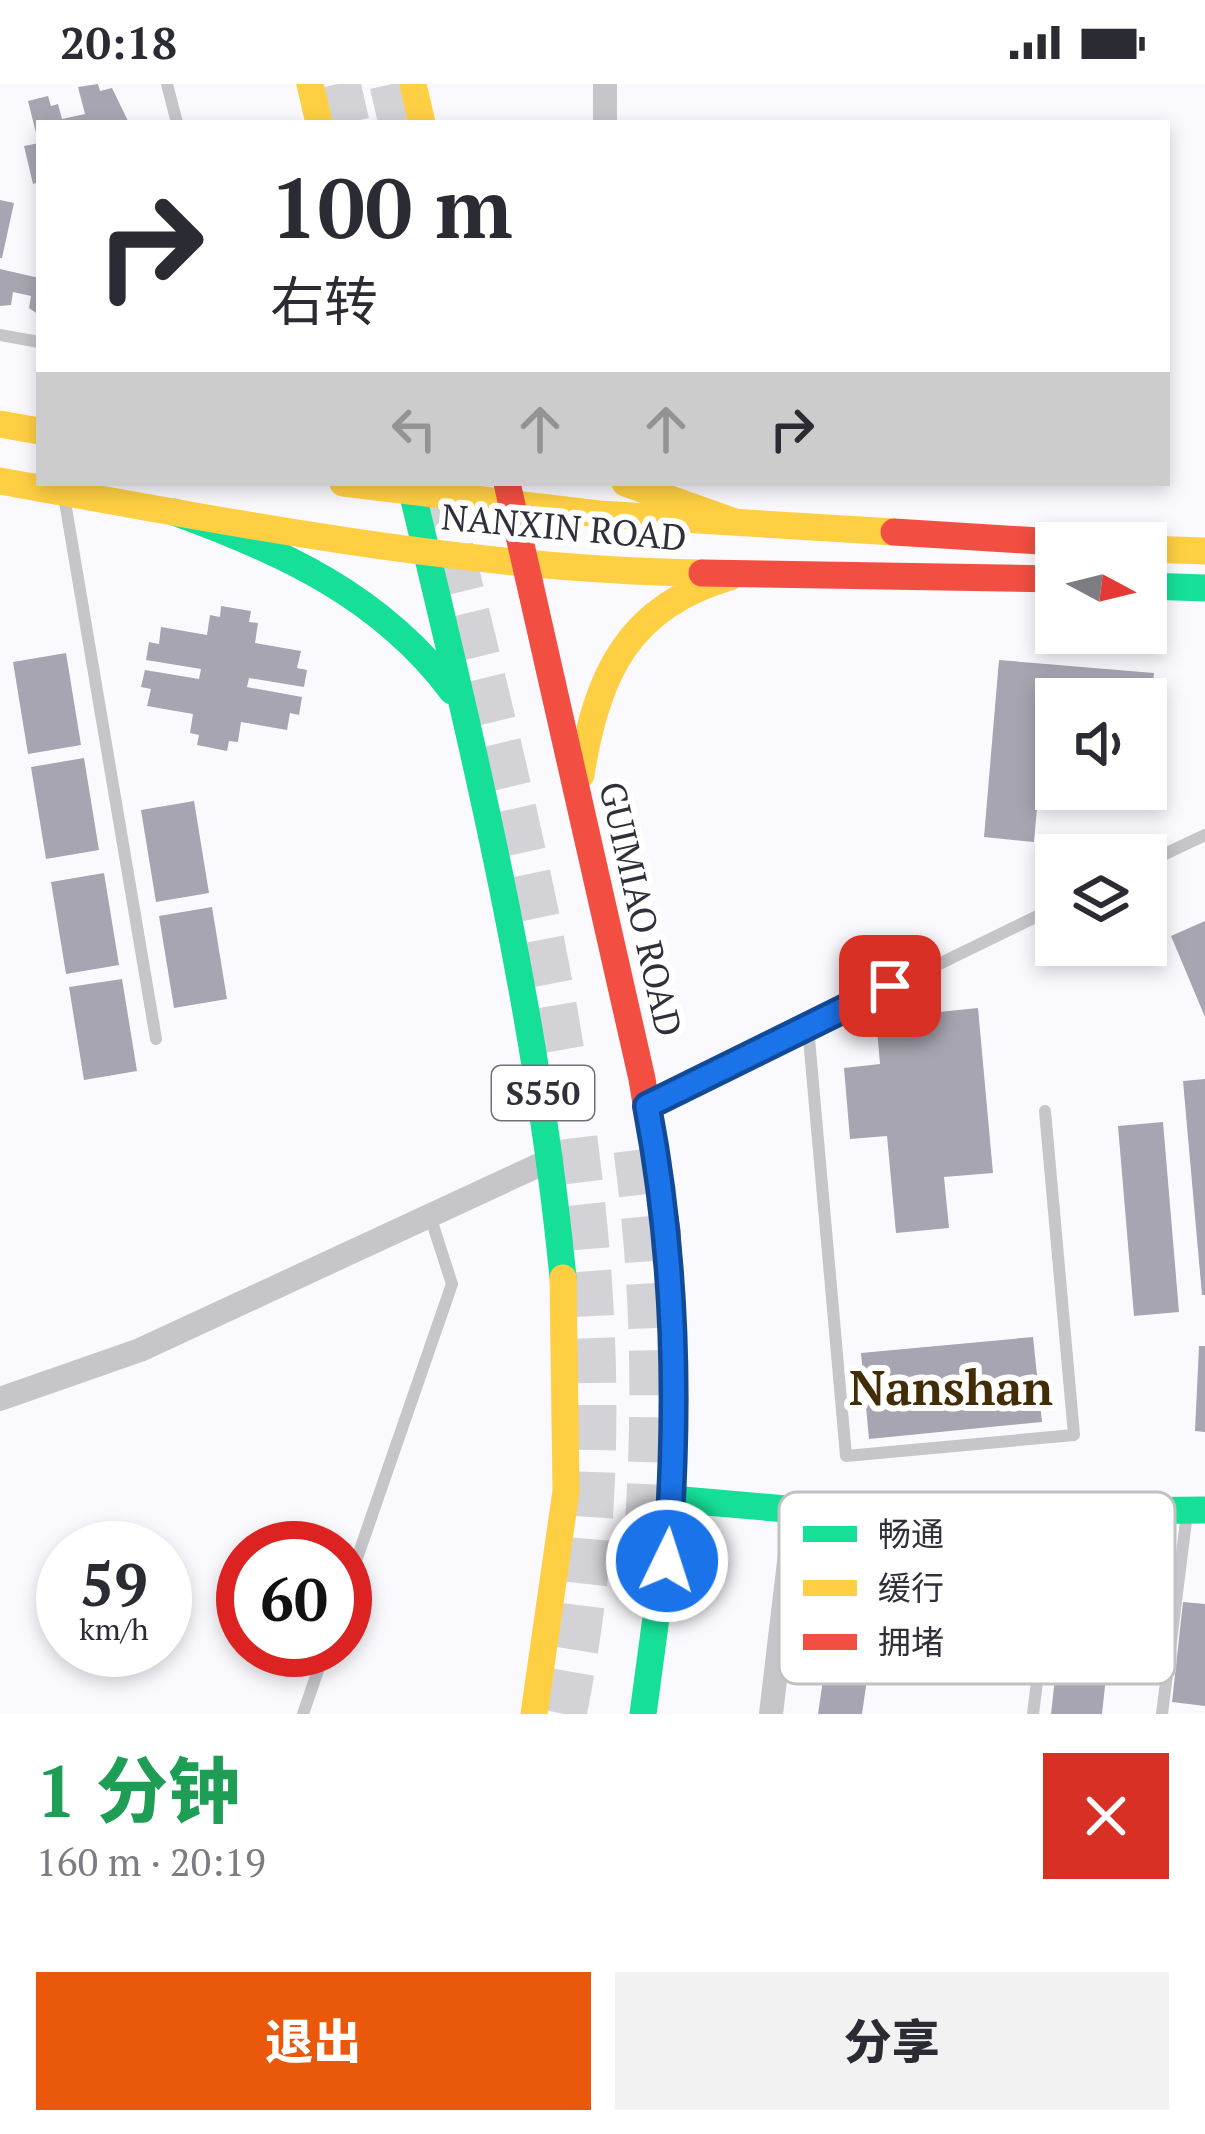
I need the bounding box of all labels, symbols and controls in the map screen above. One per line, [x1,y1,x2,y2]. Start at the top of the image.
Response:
text: 20:18 [60,12,177,72]
text: 100 m [270,151,513,262]
icon: right [72,168,228,324]
text: 右转 [270,265,378,336]
icon: left [381,396,447,462]
icon: ahead [507,396,573,462]
icon: ahead [633,396,699,462]
icon: right [759,396,825,462]
street label: NANXIN ROAD [440,492,689,561]
north arrow [1035,522,1167,654]
map controls [1035,522,1167,966]
button: sound [1035,678,1167,810]
street label: GUIMIAO ROAD [589,777,694,1041]
button: layers [1035,834,1167,966]
pin [839,935,941,1037]
icon: arrive [857,953,923,1019]
road number: S550 [492,1066,594,1120]
district label: Nanshan [849,1355,1053,1419]
legend [779,1492,1175,1684]
position arrow [604,1498,730,1624]
text: 畅通 [878,1512,944,1555]
speed limit sign: 60 [216,1521,372,1677]
text: 59 [80,1544,148,1623]
text: 缓行 [878,1566,944,1609]
text: km/h [79,1609,149,1649]
text: 拥堵 [878,1620,944,1663]
text: 1 分钟 [36,1742,240,1838]
button: close [1043,1753,1169,1879]
text: 160 m · 20:19 [36,1835,266,1887]
button: 退出 [36,1972,591,2110]
button: 分享 [615,1972,1169,2110]

